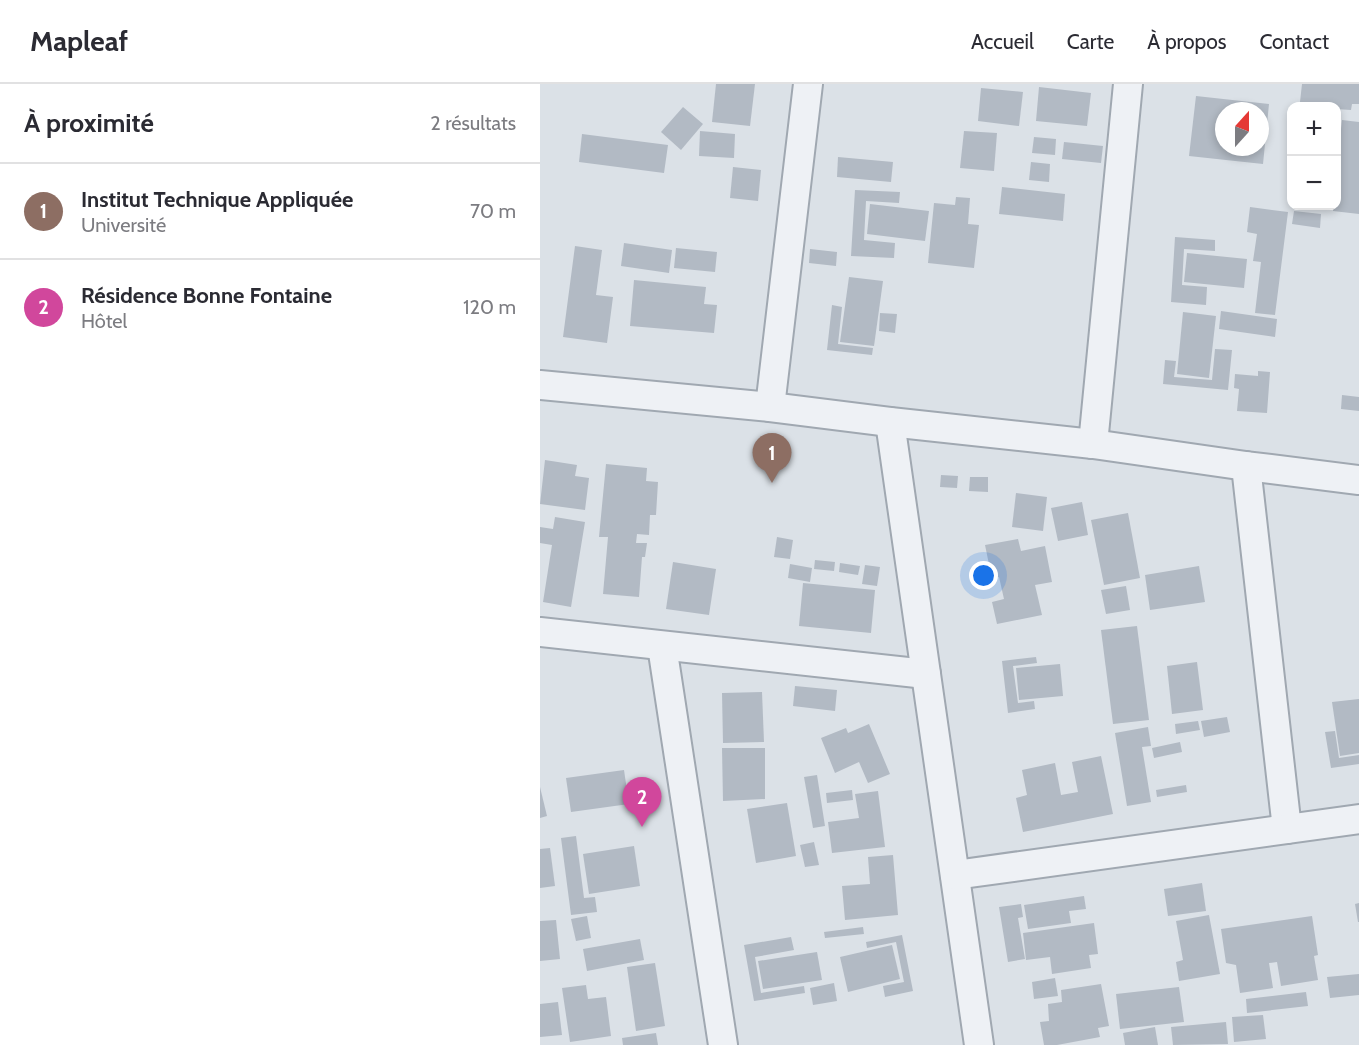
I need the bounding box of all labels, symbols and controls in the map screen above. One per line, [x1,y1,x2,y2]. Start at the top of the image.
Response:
text: Mapleaf [30,24,128,58]
text: Accueil [971,29,1034,54]
text: Carte [1067,29,1114,54]
text: À propos [1147,29,1226,54]
text: Contact [1259,29,1329,54]
north arrow [1215,102,1269,156]
map controls [1287,102,1341,210]
button: + [1287,102,1341,156]
text: À proximité [24,107,154,139]
text: 2 résultats [430,111,516,135]
button: − [1287,156,1341,210]
text: Institut Technique Appliquée [81,186,353,213]
text: 1 [40,199,47,223]
text: 70 m [470,199,516,223]
text: Université [81,213,166,237]
text: Résidence Bonne Fontaine [81,282,332,309]
text: 2 [38,295,49,319]
text: 120 m [463,295,516,319]
text: Hôtel [81,309,127,333]
pin: 1 [752,434,792,483]
your location [969,561,998,590]
pin: 2 [622,778,662,827]

